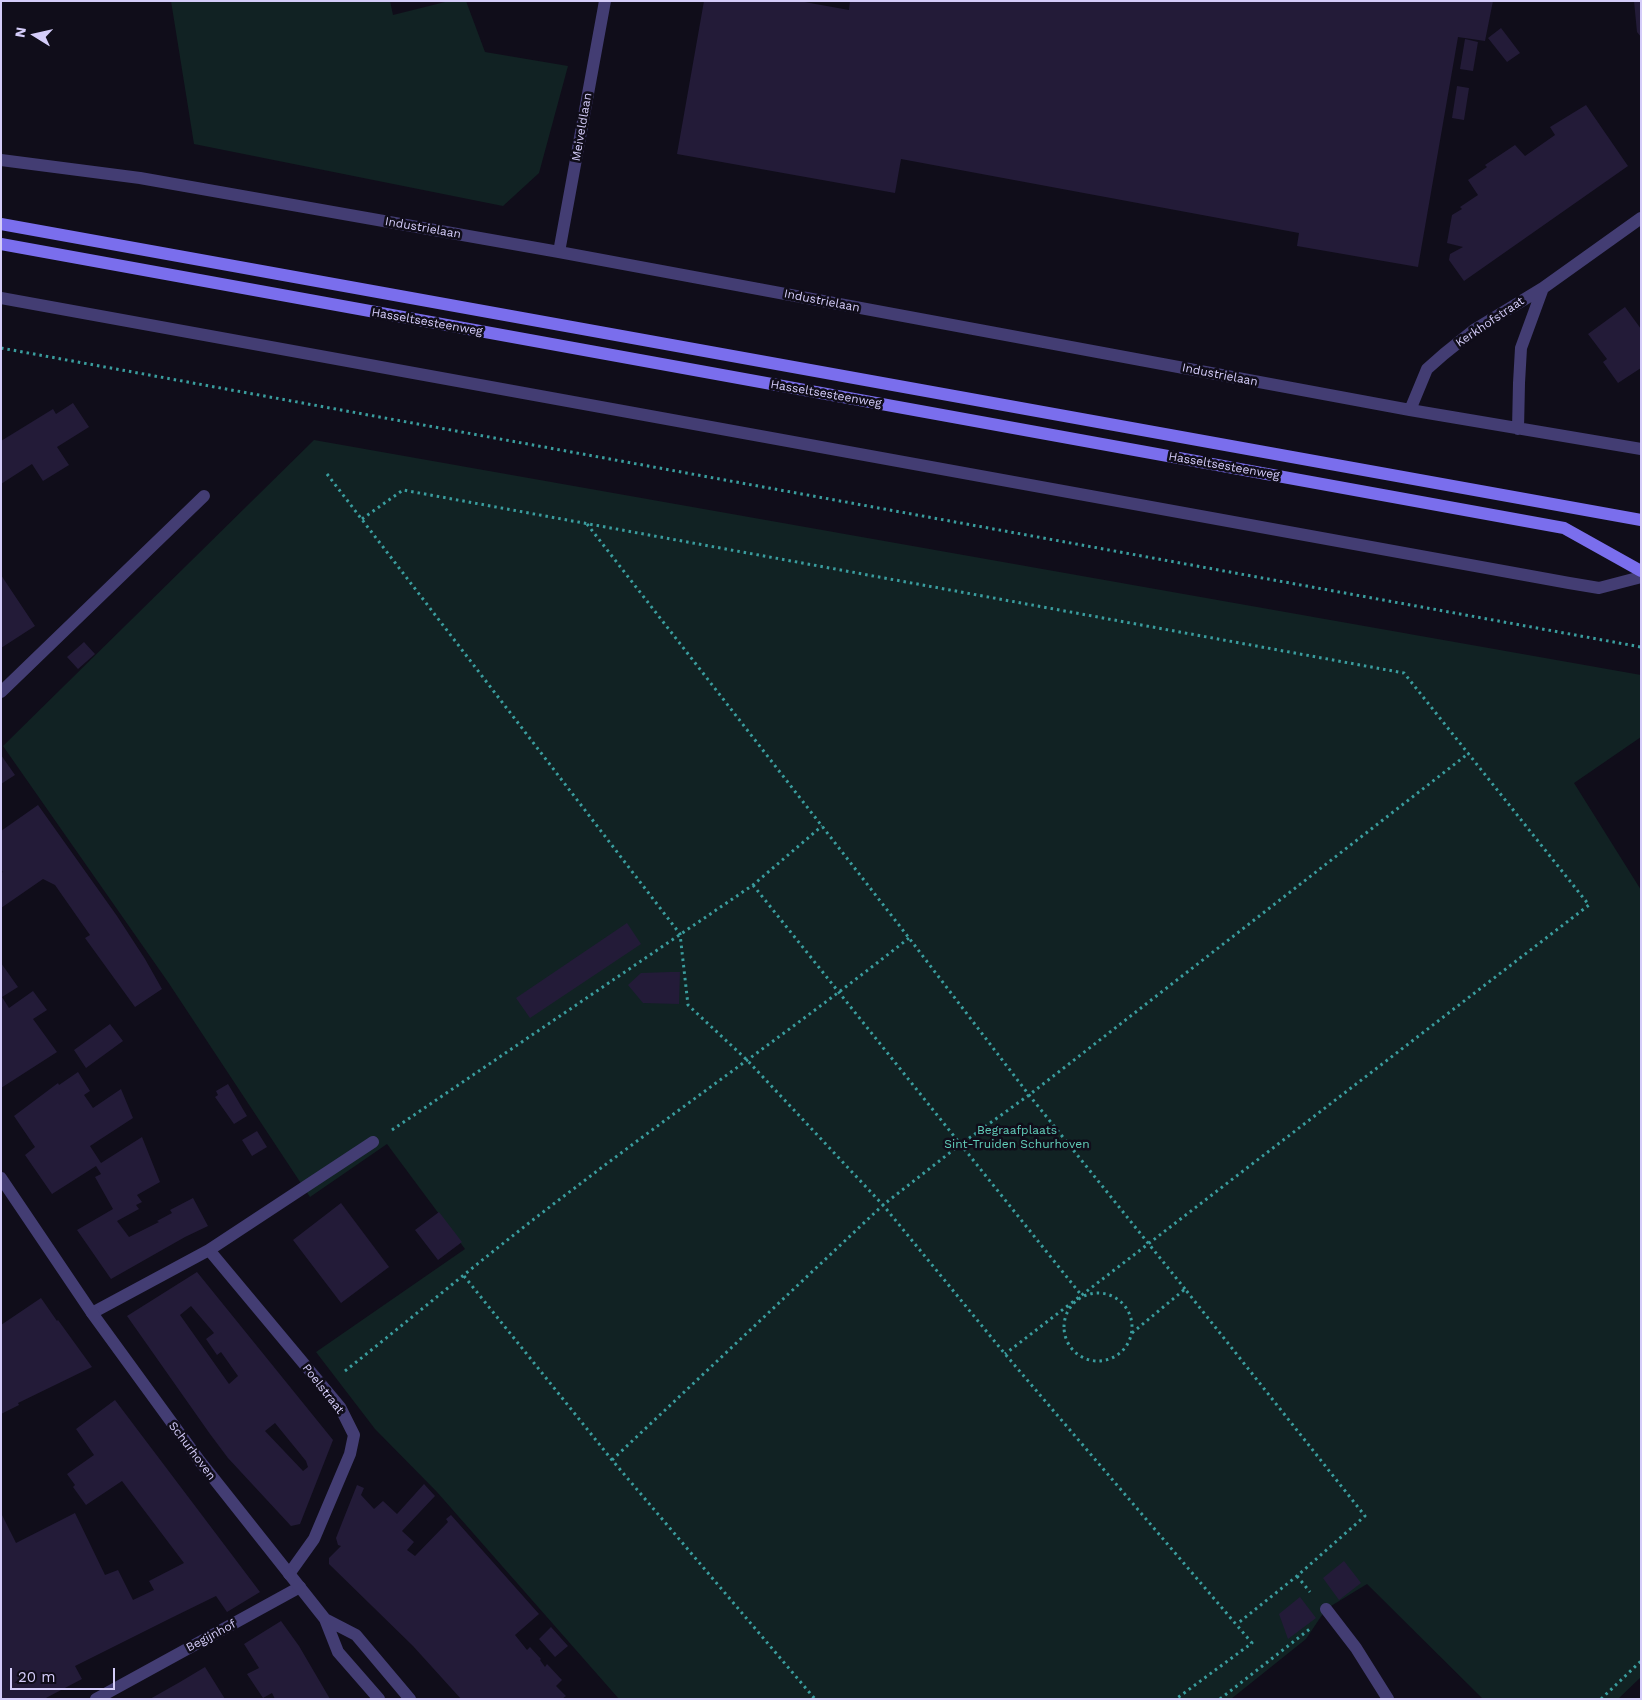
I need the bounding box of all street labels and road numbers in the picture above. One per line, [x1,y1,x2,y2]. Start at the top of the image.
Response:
street label: Meiveldlaan [569,92,595,162]
street label: Industrielaan [384,214,462,242]
street label: Industrielaan [783,287,861,315]
street label: Kerkhofstraat [1453,294,1527,350]
street label: Hasseltsesteenweg [370,305,484,339]
street label: Industrielaan [1181,361,1259,389]
street label: Hasseltsesteenweg [769,377,883,411]
street label: Hasseltsesteenweg [1167,449,1281,483]
street label: Poelstraat [299,1361,347,1417]
street label: Schurhoven [165,1419,219,1483]
street label: Begijnhof [184,1617,238,1655]

